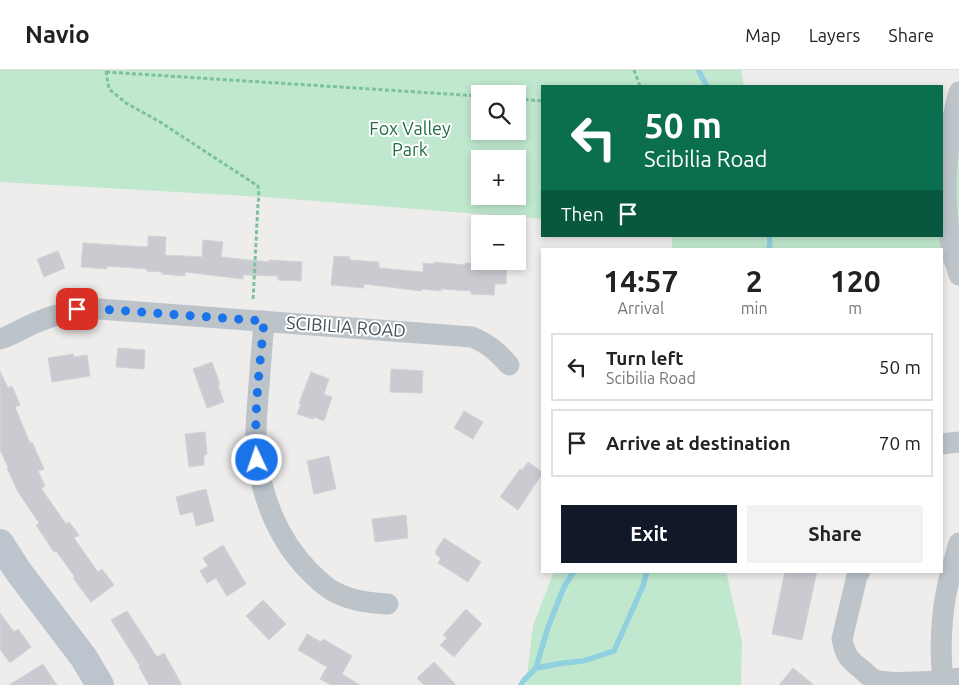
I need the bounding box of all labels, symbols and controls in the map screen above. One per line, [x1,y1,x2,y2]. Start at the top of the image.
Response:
text: Navio [25,21,90,48]
text: Map [745,25,781,45]
text: Layers [809,25,860,45]
text: Share [888,25,934,45]
map controls [471,85,526,270]
button: search [471,85,526,140]
icon: left [561,105,626,170]
text: 50 m [644,105,722,145]
park label: Fox Valley Park [369,118,451,159]
text: Scibilia Road [644,146,768,171]
button: + [471,150,526,205]
icon: arrive [614,200,642,228]
text: Then [561,203,604,225]
button: − [471,215,526,270]
text: 14:57 [603,264,678,298]
text: 2 [746,264,763,298]
text: 120 [830,264,881,298]
pin [56,288,98,330]
icon: arrive [63,295,91,323]
text: Arrival [618,299,664,317]
text: min [741,299,768,317]
text: m [848,299,862,317]
street label: SCIBILIA ROAD [285,312,407,340]
text: Turn left [606,347,684,369]
icon: left [563,353,591,381]
text: 50 m [879,356,921,378]
text: Scibilia Road [606,369,696,387]
icon: arrive [563,429,591,457]
text: Arrive at destination [606,432,791,454]
text: 70 m [879,432,921,454]
position arrow [230,433,282,485]
button: Exit [561,505,737,563]
button: Share [747,505,923,563]

